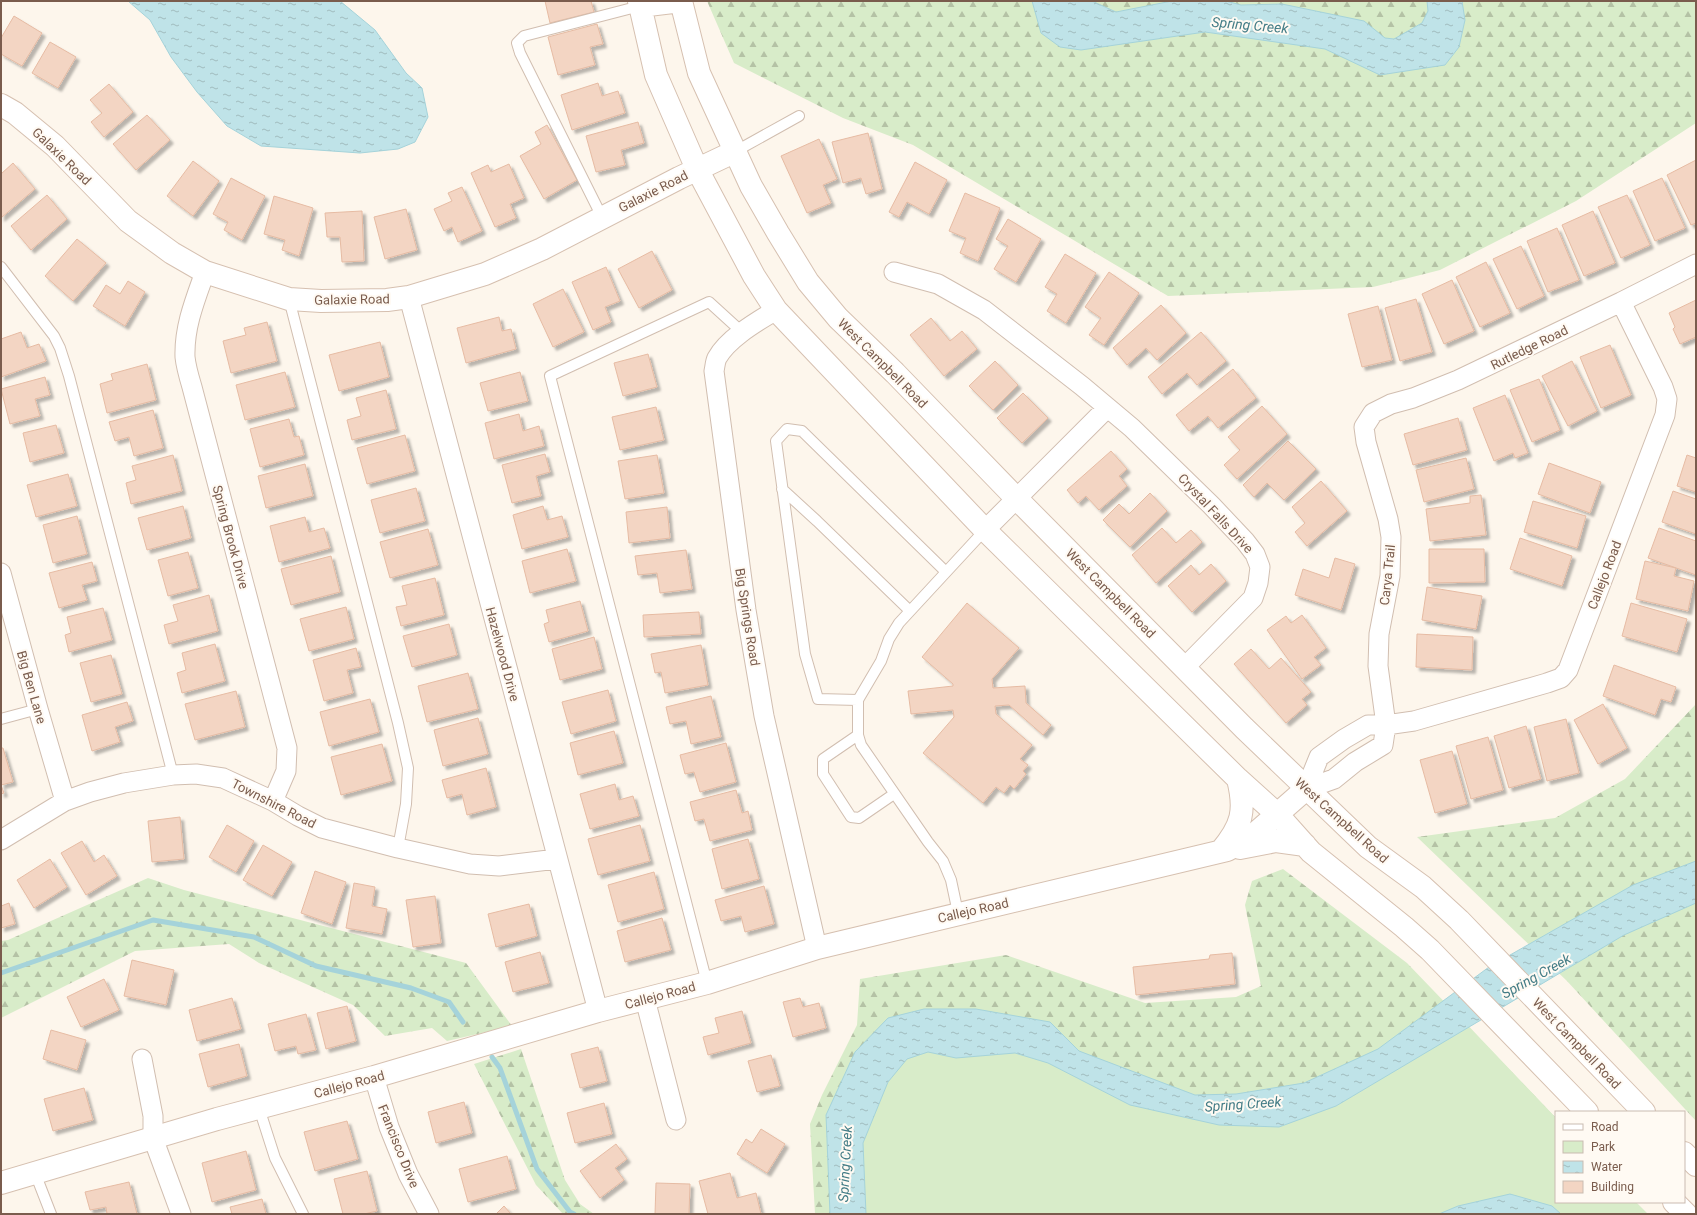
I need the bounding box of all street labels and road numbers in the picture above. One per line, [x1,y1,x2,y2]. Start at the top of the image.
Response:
street label: Galaxie Road [29,125,94,188]
street label: Galaxie Road [616,168,690,215]
street label: Galaxie Road [314,291,390,308]
street label: West Campbell Road [835,316,930,411]
street label: Rutledge Road [1488,322,1570,373]
street label: Crystal Falls Drive [1175,471,1256,556]
street label: Spring Brook Drive [209,484,252,591]
street label: Callejo Road [1585,539,1624,612]
street label: Carya Trail [1377,544,1398,606]
street label: West Campbell Road [1063,546,1158,641]
street label: Big Springs Road [732,567,763,667]
street label: Hazelwood Drive [483,605,522,703]
street label: Big Ben Lane [14,649,49,726]
street label: West Campbell Road [1292,775,1391,866]
street label: Townshire Road [229,776,319,831]
street label: Callejo Road [936,895,1010,926]
street label: Callejo Road [623,979,697,1012]
street label: West Campbell Road [1529,995,1624,1092]
street label: Callejo Road [312,1068,386,1101]
street label: Francisco Drive [375,1102,422,1190]

